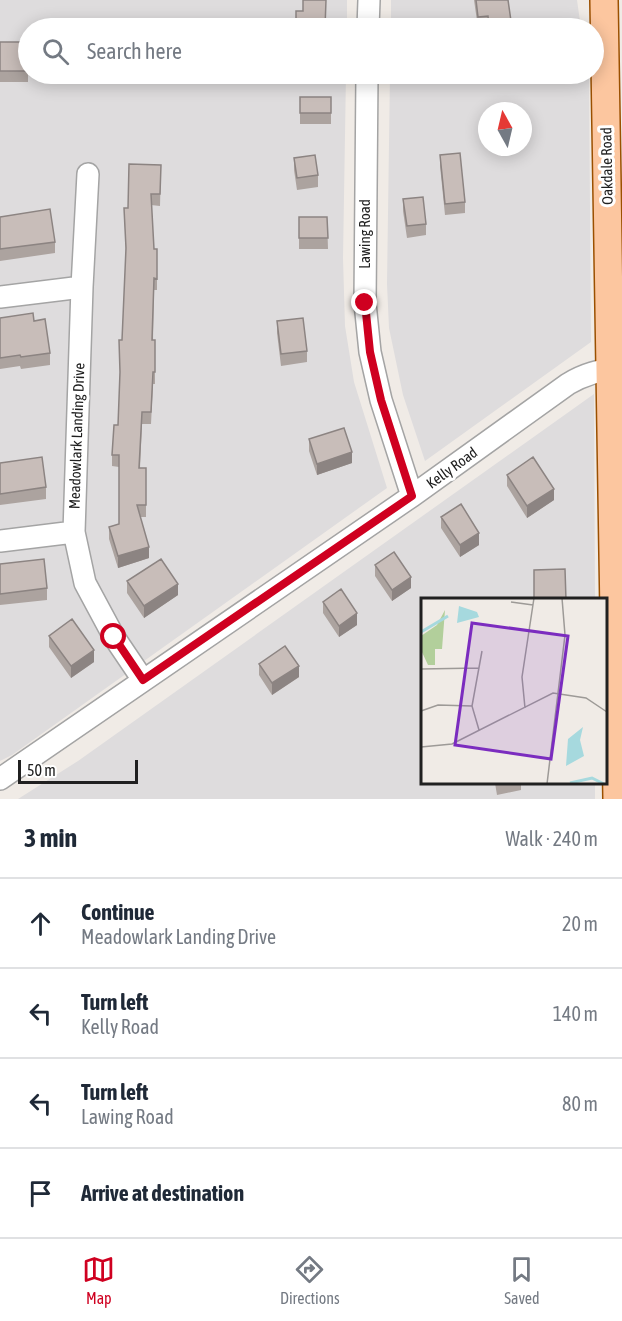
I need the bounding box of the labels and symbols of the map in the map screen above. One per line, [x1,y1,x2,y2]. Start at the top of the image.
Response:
north arrow [478,102,532,156]
street label: Oakdale Road [597,127,616,205]
street label: Lawing Road [356,199,373,269]
route end [351,289,377,315]
street label: Meadowlark Landing Drive [65,362,88,509]
street label: Kelly Road [423,444,480,492]
inset map [421,598,607,784]
route start [100,623,126,649]
scale bar [18,757,138,784]

